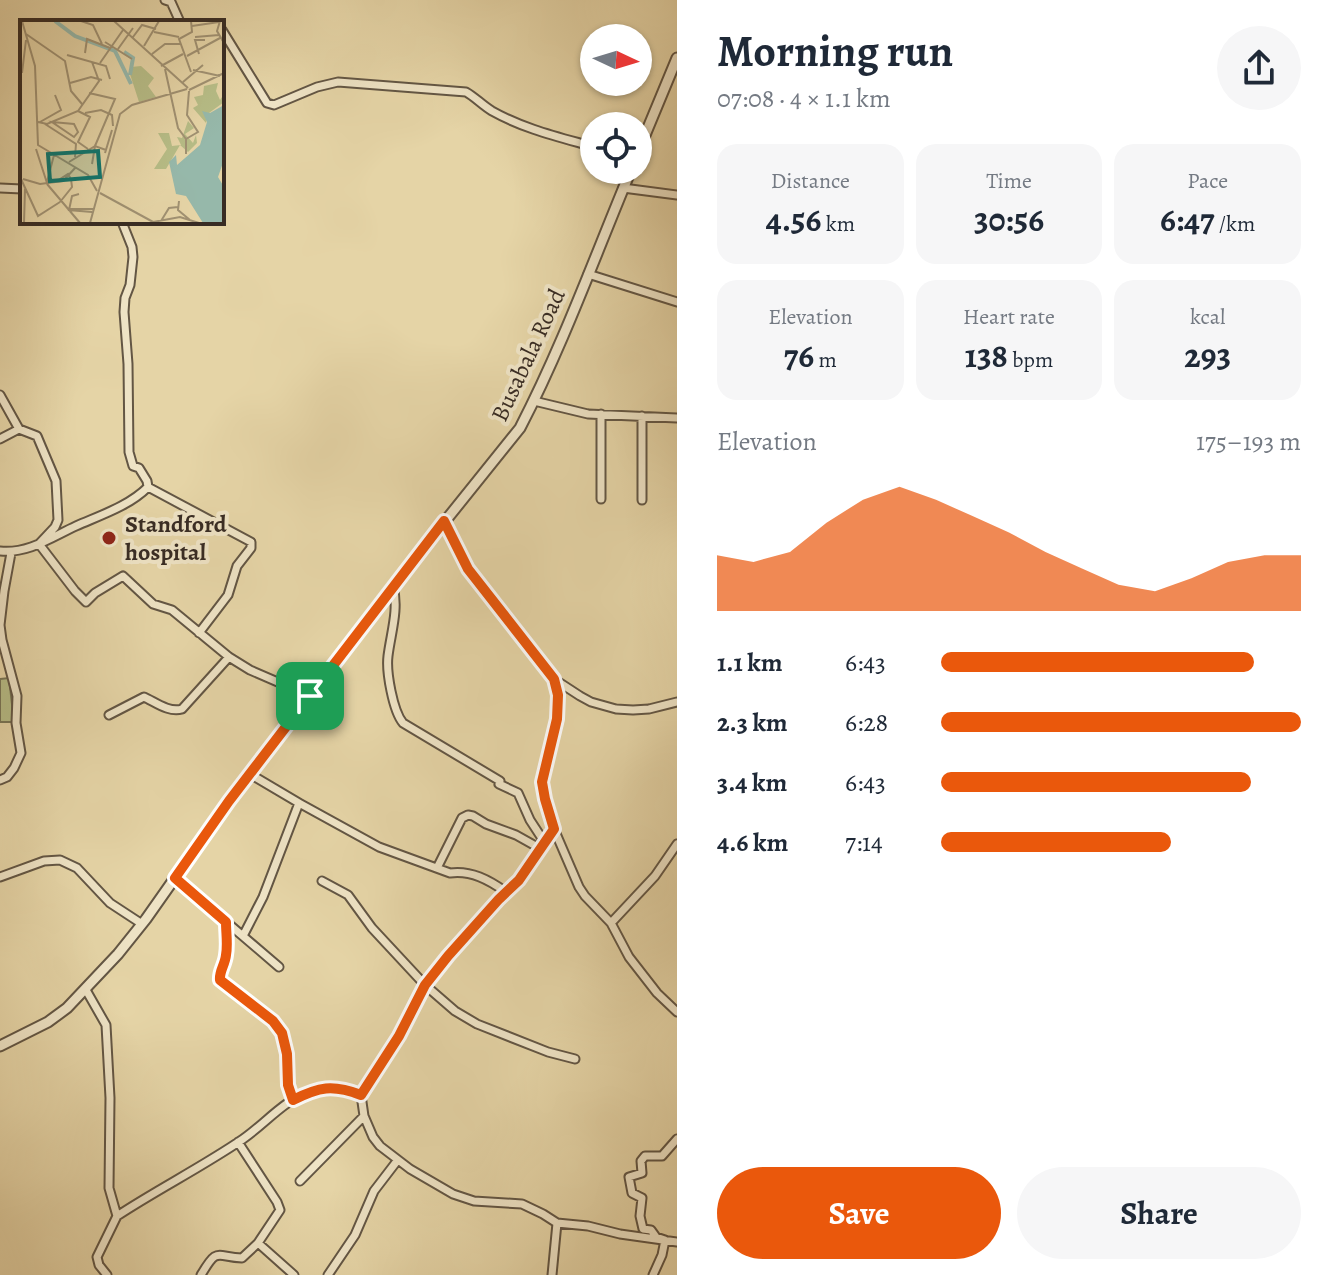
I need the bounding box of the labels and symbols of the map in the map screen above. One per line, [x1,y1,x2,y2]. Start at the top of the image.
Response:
inset map [20,20,224,224]
north arrow [580,24,652,96]
street label: Busabala Road [483,283,573,427]
place label: Standford hospital [125,508,227,568]
marker: Standford hospital [100,529,118,547]
pin [276,662,344,730]

